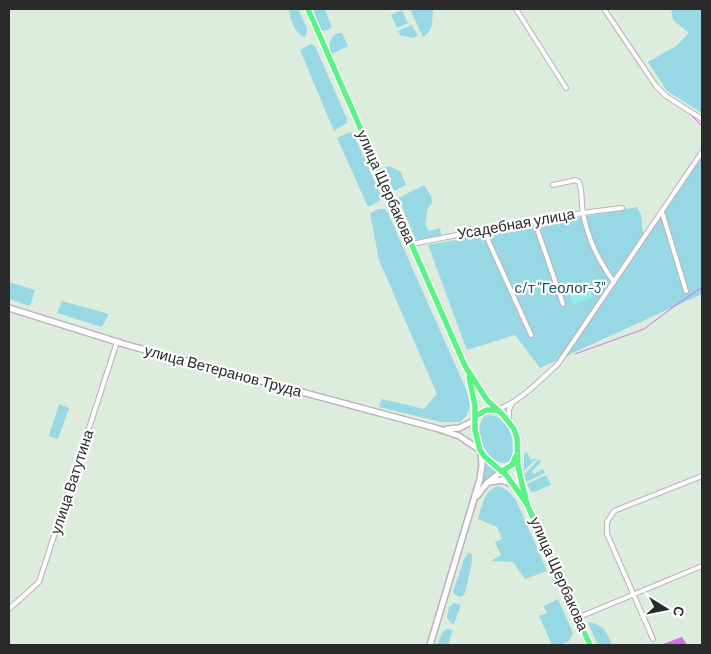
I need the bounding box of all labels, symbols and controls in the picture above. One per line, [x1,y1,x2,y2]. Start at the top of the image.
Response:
street label: улица Щербакова [354,127,420,247]
street label: Усадебная улица [456,204,577,242]
park label: с/т "Геолог-3" [514,278,606,296]
street label: улица Ветеранов Труда [143,340,304,400]
street label: улица Ватутина [46,427,97,536]
street label: улица Щербакова [527,514,593,634]
north arrow [641,584,691,634]
text: С [670,605,689,618]

